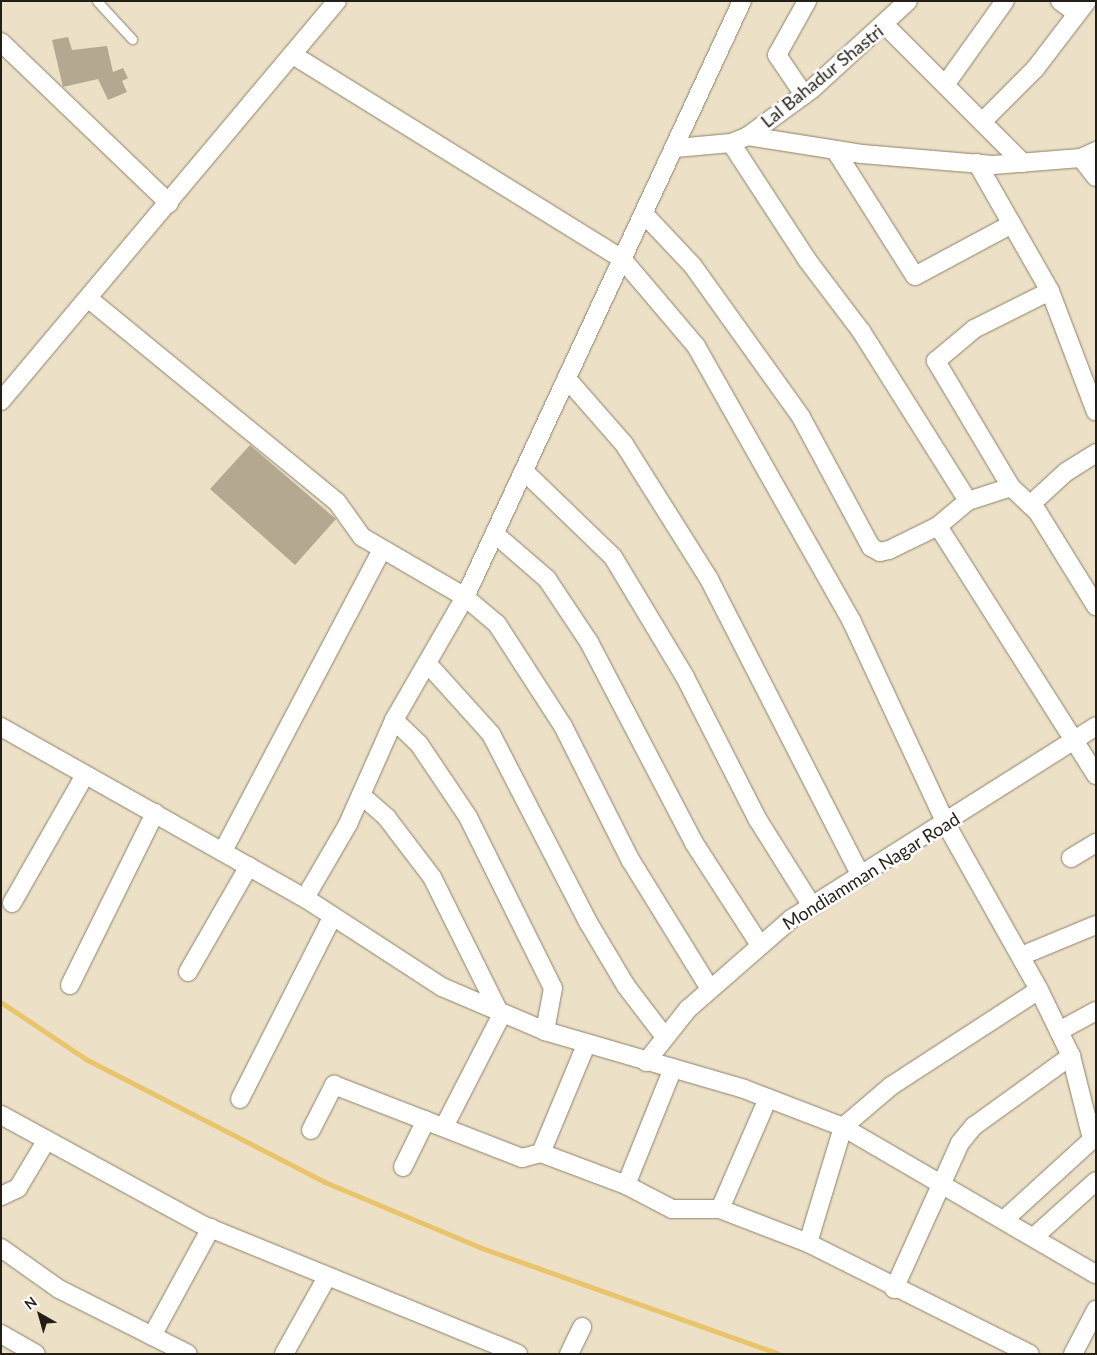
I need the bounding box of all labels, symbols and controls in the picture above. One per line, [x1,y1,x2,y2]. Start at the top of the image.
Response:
street label: Lal Bahadur Shastri [756,20,888,132]
street label: Mondiamman Nagar Road [778,808,964,934]
north arrow [15,1290,65,1340]
text: N [21,1293,40,1313]

